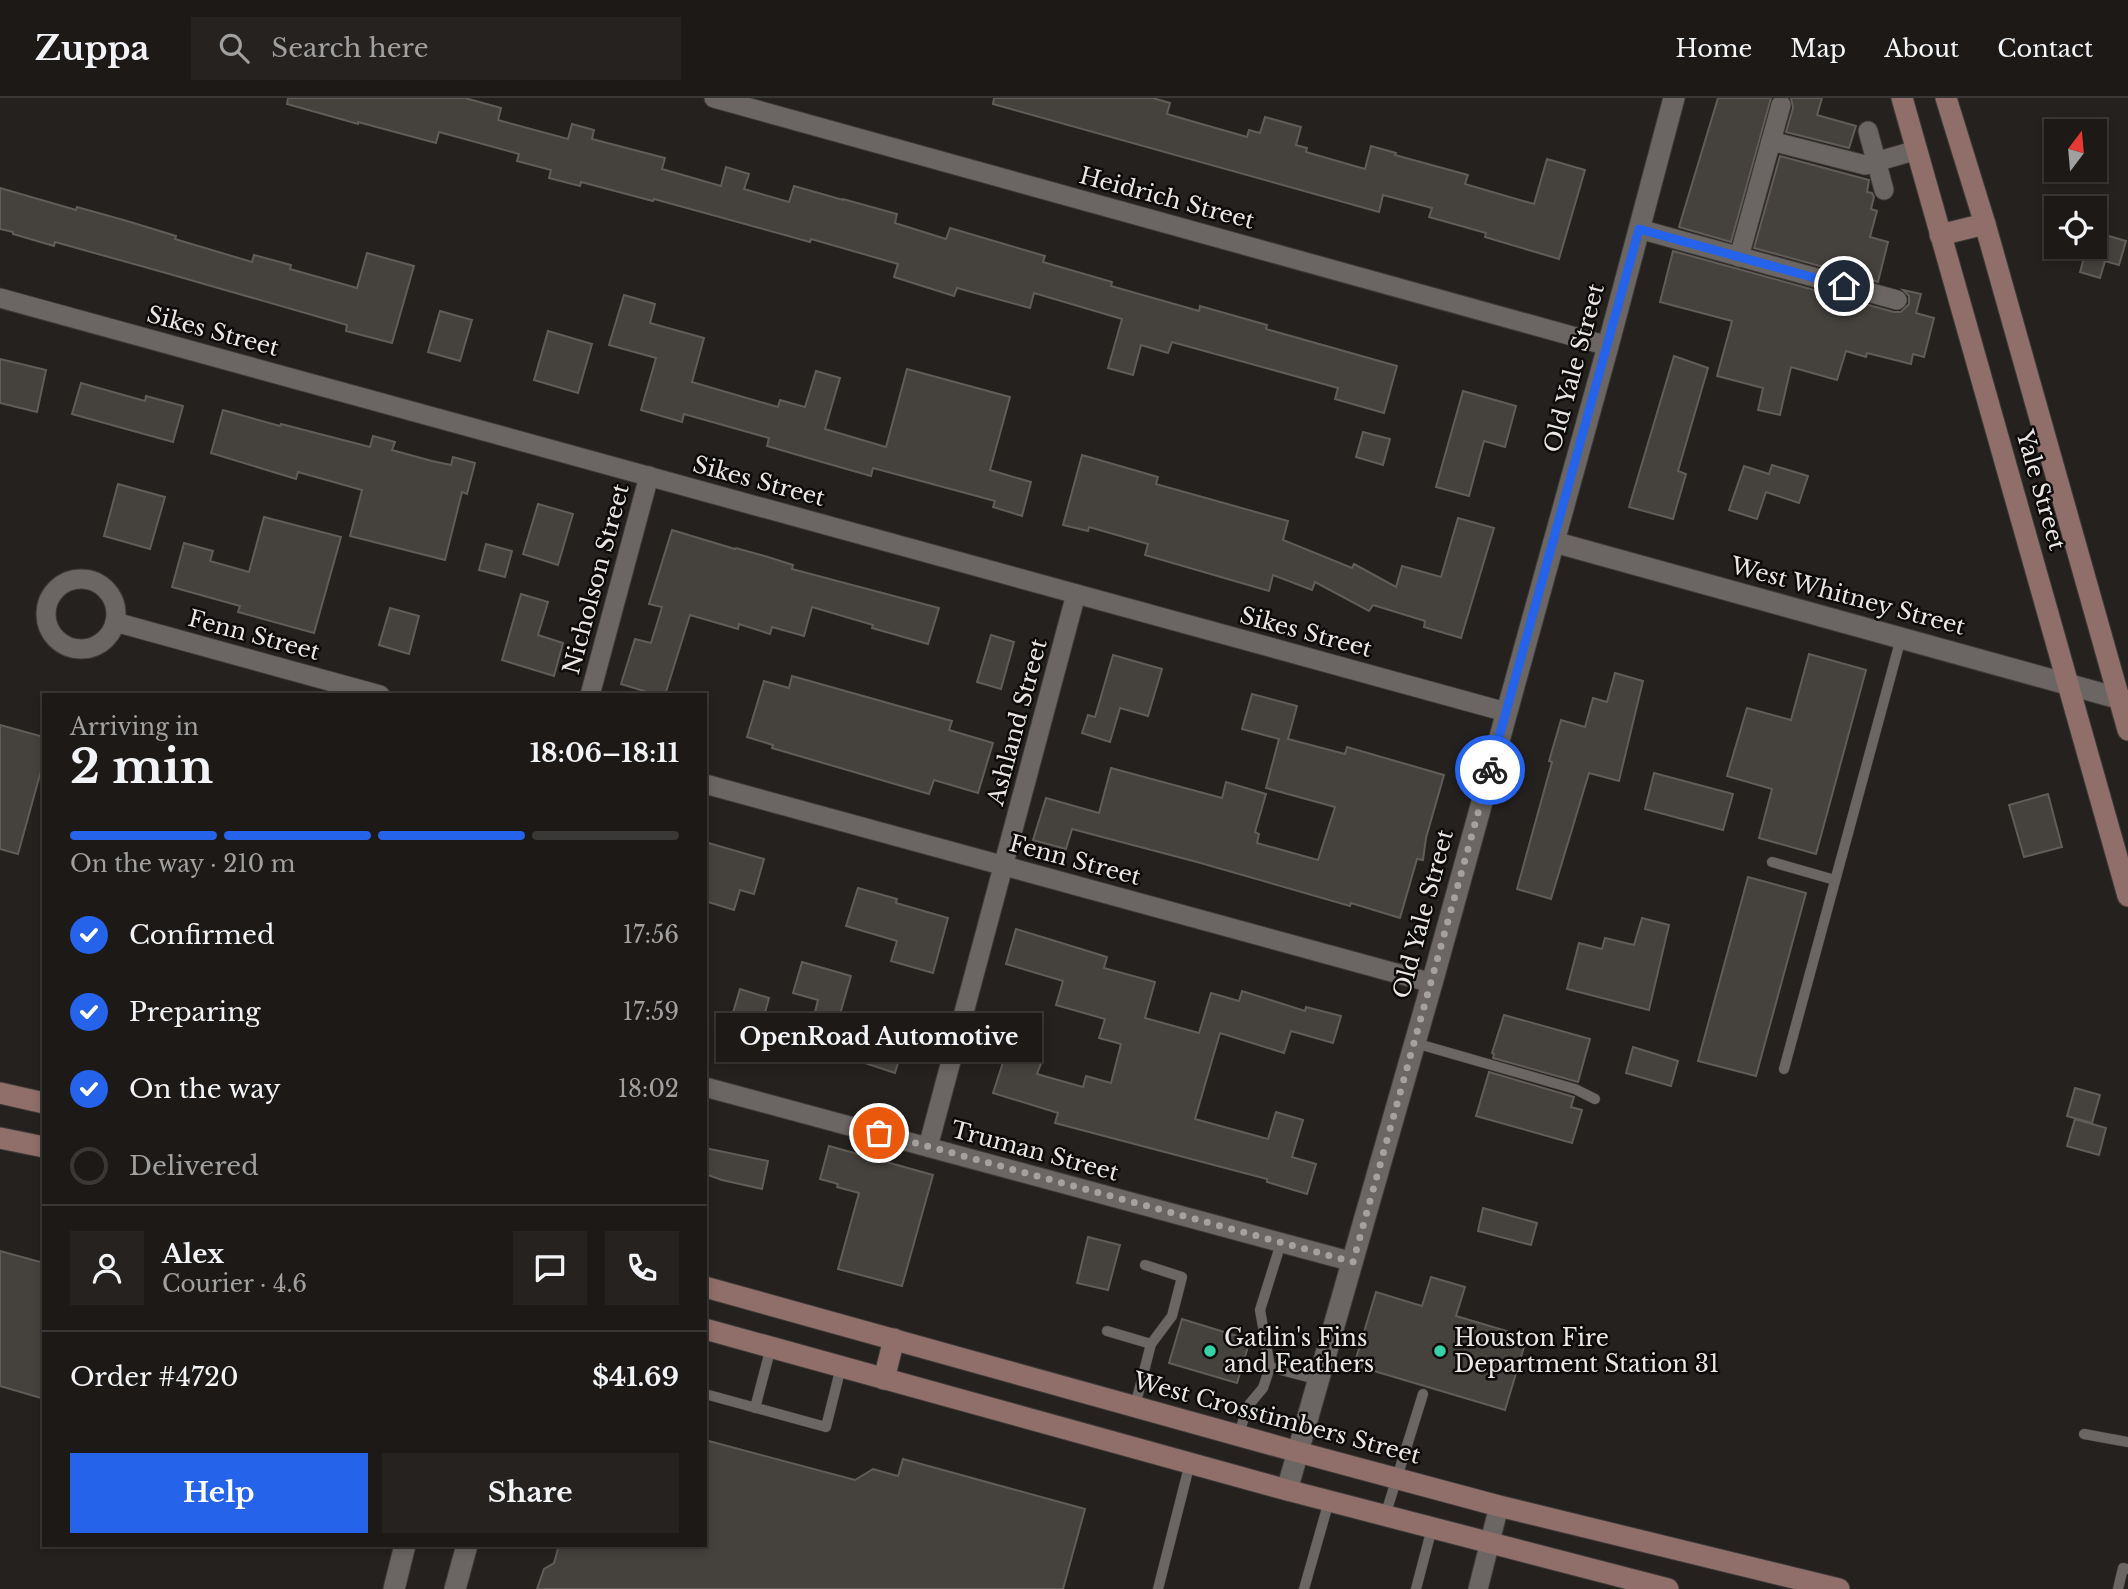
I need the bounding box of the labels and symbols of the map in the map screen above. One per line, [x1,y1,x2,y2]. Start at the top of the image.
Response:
north arrow [2044,119,2107,182]
street label: Heidrich Street [1076,161,1258,235]
pin [1814,256,1874,316]
street label: Old Yale Street [1538,280,1610,456]
street label: Sikes Street [144,300,282,362]
street label: Yale Street [2010,426,2072,554]
street label: Sikes Street [690,450,828,512]
street label: Nicholson Street [557,480,635,677]
street label: West Whitney Street [1727,551,1969,641]
street label: Sikes Street [1237,601,1375,663]
street label: Fenn Street [185,604,323,666]
street label: Ashland Street [981,635,1053,809]
courier [1455,735,1525,805]
street label: Old Yale Street [1387,826,1459,1002]
street label: Fenn Street [1006,829,1144,891]
callout: OpenRoad Automotive [716,1014,1042,1063]
pin [849,1103,909,1163]
street label: Truman Street [948,1115,1122,1187]
place label: Gatlin's Fins and Feathers [1224,1324,1374,1378]
place label: Houston Fire Department Station 31 [1454,1324,1719,1378]
marker: Gatlin's Fins and Feathers [1202,1343,1218,1359]
marker: Houston Fire Department Station 31 [1432,1343,1448,1359]
street label: West Crosstimbers Street [1129,1366,1424,1470]

